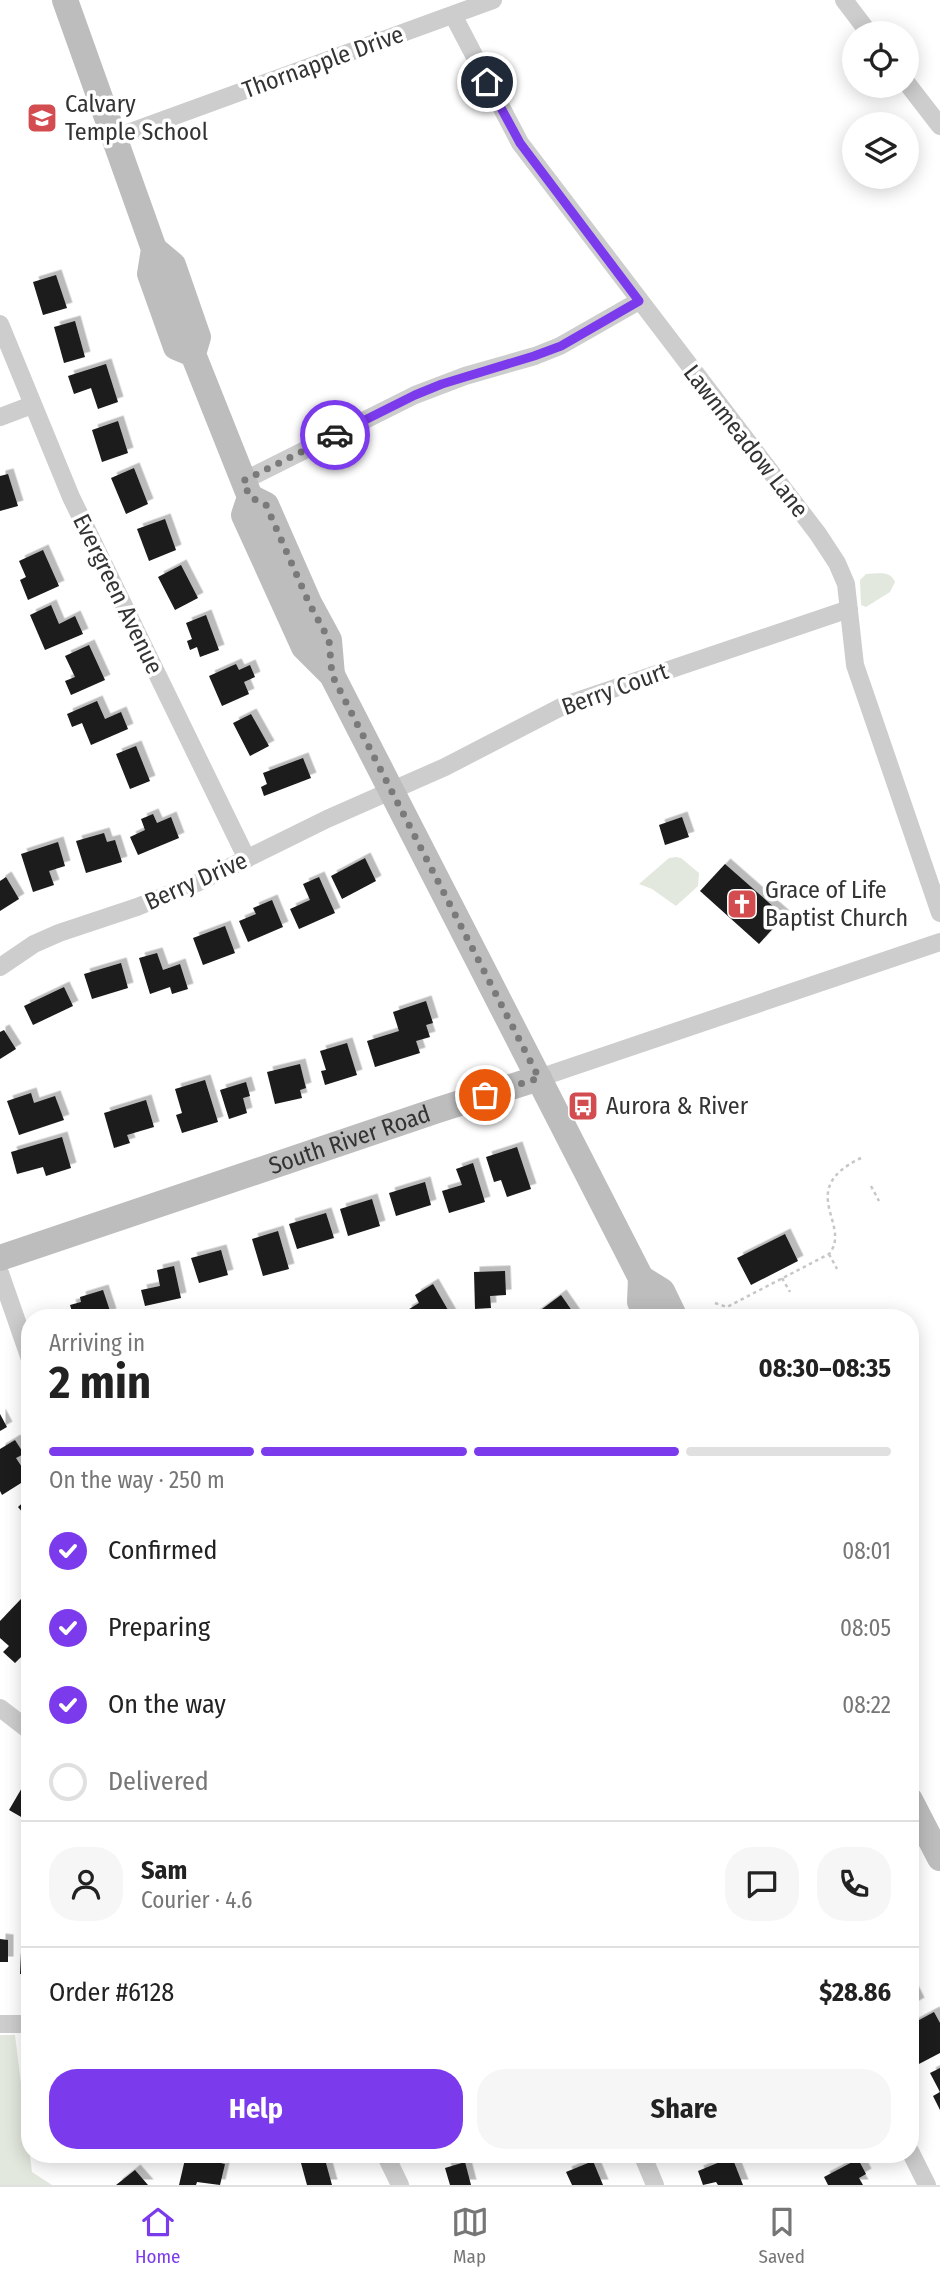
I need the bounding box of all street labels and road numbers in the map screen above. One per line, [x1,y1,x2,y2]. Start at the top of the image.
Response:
street label: Thornapple Drive [239,20,407,104]
street label: Lawnmeadow Lane [678,359,814,523]
street label: Evergreen Avenue [67,509,169,679]
street label: Berry Court [558,657,672,721]
street label: Berry Drive [141,846,251,916]
street label: South River Road [265,1100,434,1180]

